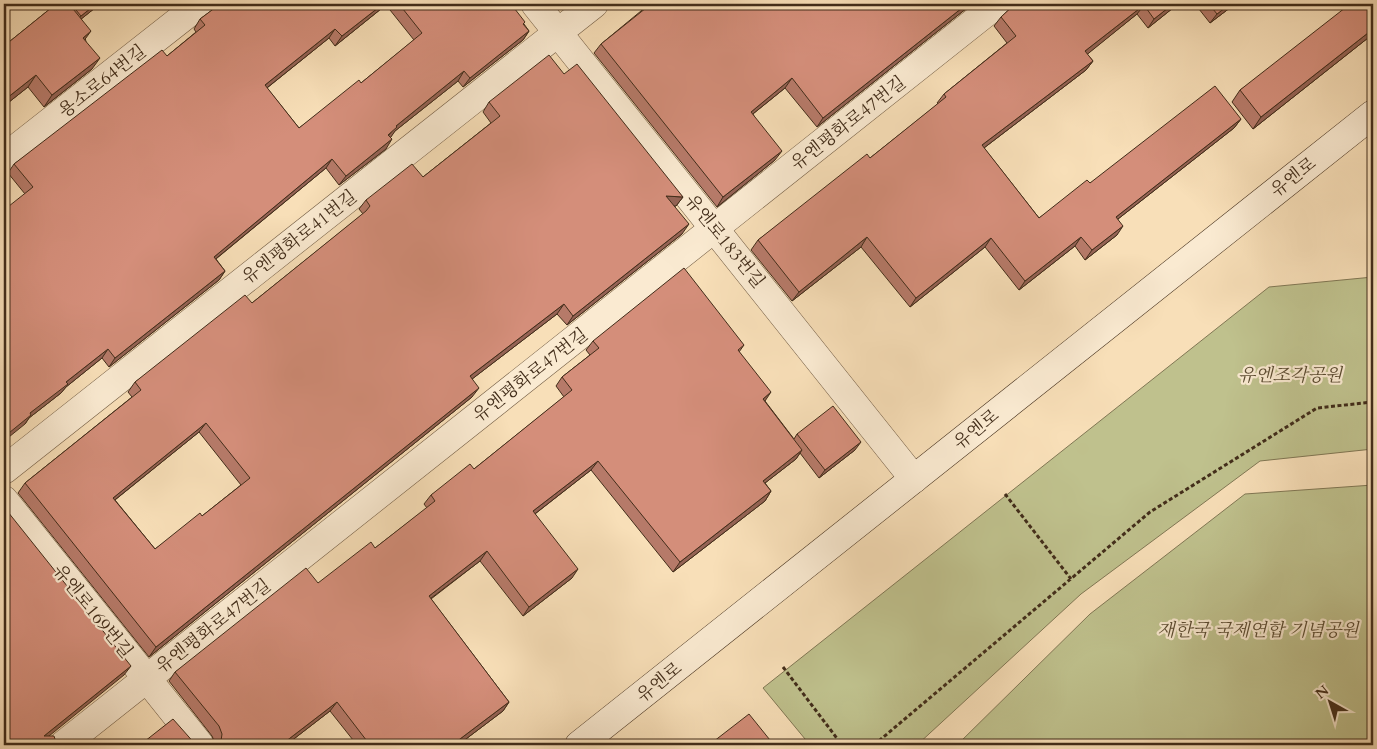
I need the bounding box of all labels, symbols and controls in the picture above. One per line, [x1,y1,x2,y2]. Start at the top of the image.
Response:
street label: 용소로64번길 [53,39,152,124]
street label: 유엔평화로47번길 [785,70,911,176]
street label: 유엔로 [1265,151,1322,203]
street label: 유엔평화로41번길 [236,184,362,290]
street label: 유엔로183번길 [679,189,770,294]
street label: 유엔평화로47번길 [467,322,593,428]
park label: 유엔조각공원 [1238,363,1344,388]
street label: 유엔로 [948,403,1004,456]
street label: 유엔로169번길 [47,559,138,664]
street label: 유엔평화로47번길 [150,573,276,679]
park label: 재한국 국제연합 기념공원 [1157,618,1360,643]
street label: 유엔로 [631,656,687,709]
north arrow [1304,676,1354,726]
text: N [1311,681,1333,703]

